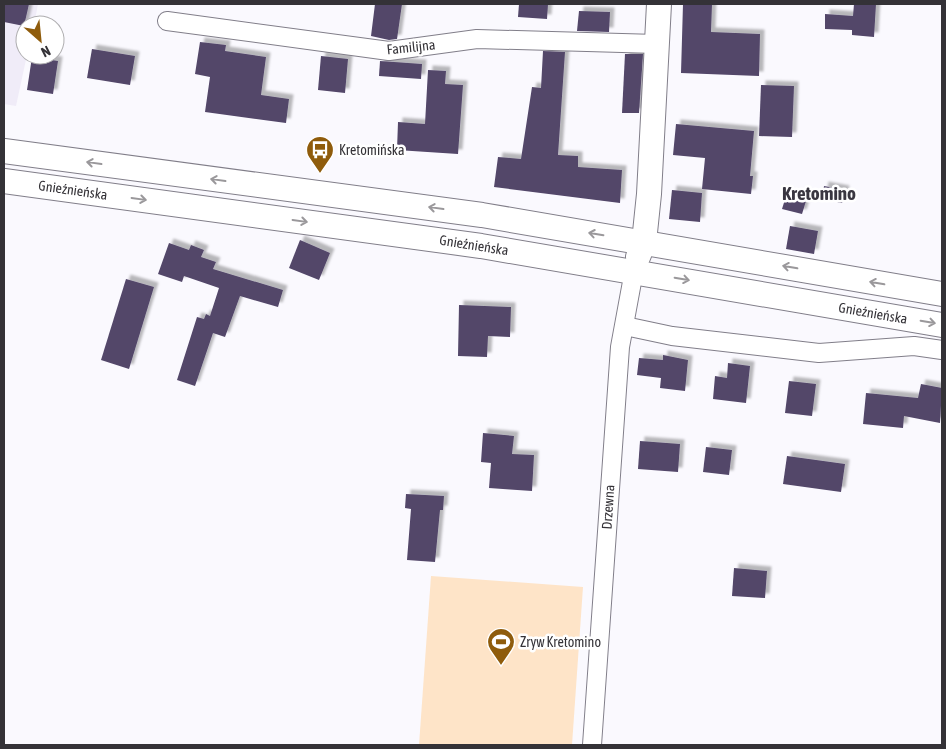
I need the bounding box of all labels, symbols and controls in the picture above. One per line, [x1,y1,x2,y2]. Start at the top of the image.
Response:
north arrow [15,15,65,65]
street label: Familijna [386,37,436,57]
text: N [39,43,53,61]
bus stop icon: Kretomińska [305,135,335,174]
place label: Kretomińska [339,142,405,158]
one-way arrow [86,158,102,168]
one-way arrow [210,175,226,185]
street label: Gnieźnieńska [37,177,109,203]
district label: Kretomino [782,182,856,204]
one-way arrow [130,194,146,204]
one-way arrow [428,203,444,213]
one-way arrow [291,216,307,226]
one-way arrow [588,228,604,238]
street label: Gnieźnieńska [438,232,510,258]
one-way arrow [783,262,799,272]
one-way arrow [673,274,689,284]
one-way arrow [869,277,885,287]
street label: Gnieźnieńska [837,299,909,327]
one-way arrow [919,318,935,328]
street label: Drzewna [598,484,618,530]
sports icon: Zryw Kretomino [486,627,516,666]
place label: Zryw Kretomino [520,634,601,650]

